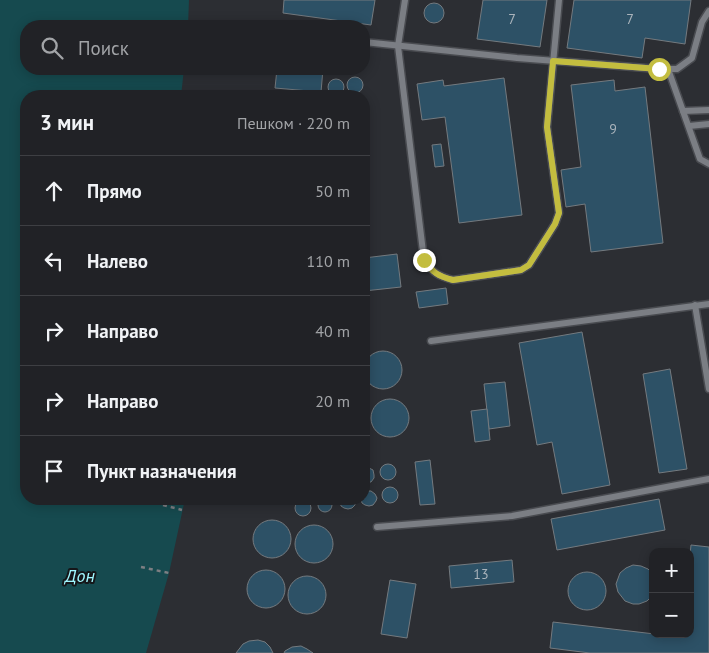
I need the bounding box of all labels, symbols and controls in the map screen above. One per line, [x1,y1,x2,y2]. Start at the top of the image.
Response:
house number: 7 [508,10,516,28]
house number: 7 [626,10,634,28]
search box [20,20,370,75]
icon: search [38,34,66,62]
text: Поиск [78,36,129,60]
route start [648,58,671,81]
text: 3 мин [40,109,94,136]
text: Пешком · 220 m [237,113,350,133]
house number: 9 [609,120,617,138]
icon: ahead [40,177,68,205]
text: Прямо [87,179,142,203]
text: 50 m [315,181,350,201]
icon: left [40,247,68,275]
text: Налево [87,249,148,273]
route end [413,249,436,272]
text: 110 m [307,251,350,271]
icon: right [40,317,68,345]
text: Направо [87,319,158,343]
text: 40 m [315,321,350,341]
icon: right [40,387,68,415]
text: Направо [87,389,158,413]
text: 20 m [315,391,350,411]
icon: arrive [40,457,68,485]
text: Пункт назначения [87,459,237,483]
map controls [649,548,694,638]
button: + [649,548,694,593]
water label: Дон [63,564,96,587]
house number: 13 [473,565,489,583]
button: − [649,593,694,638]

